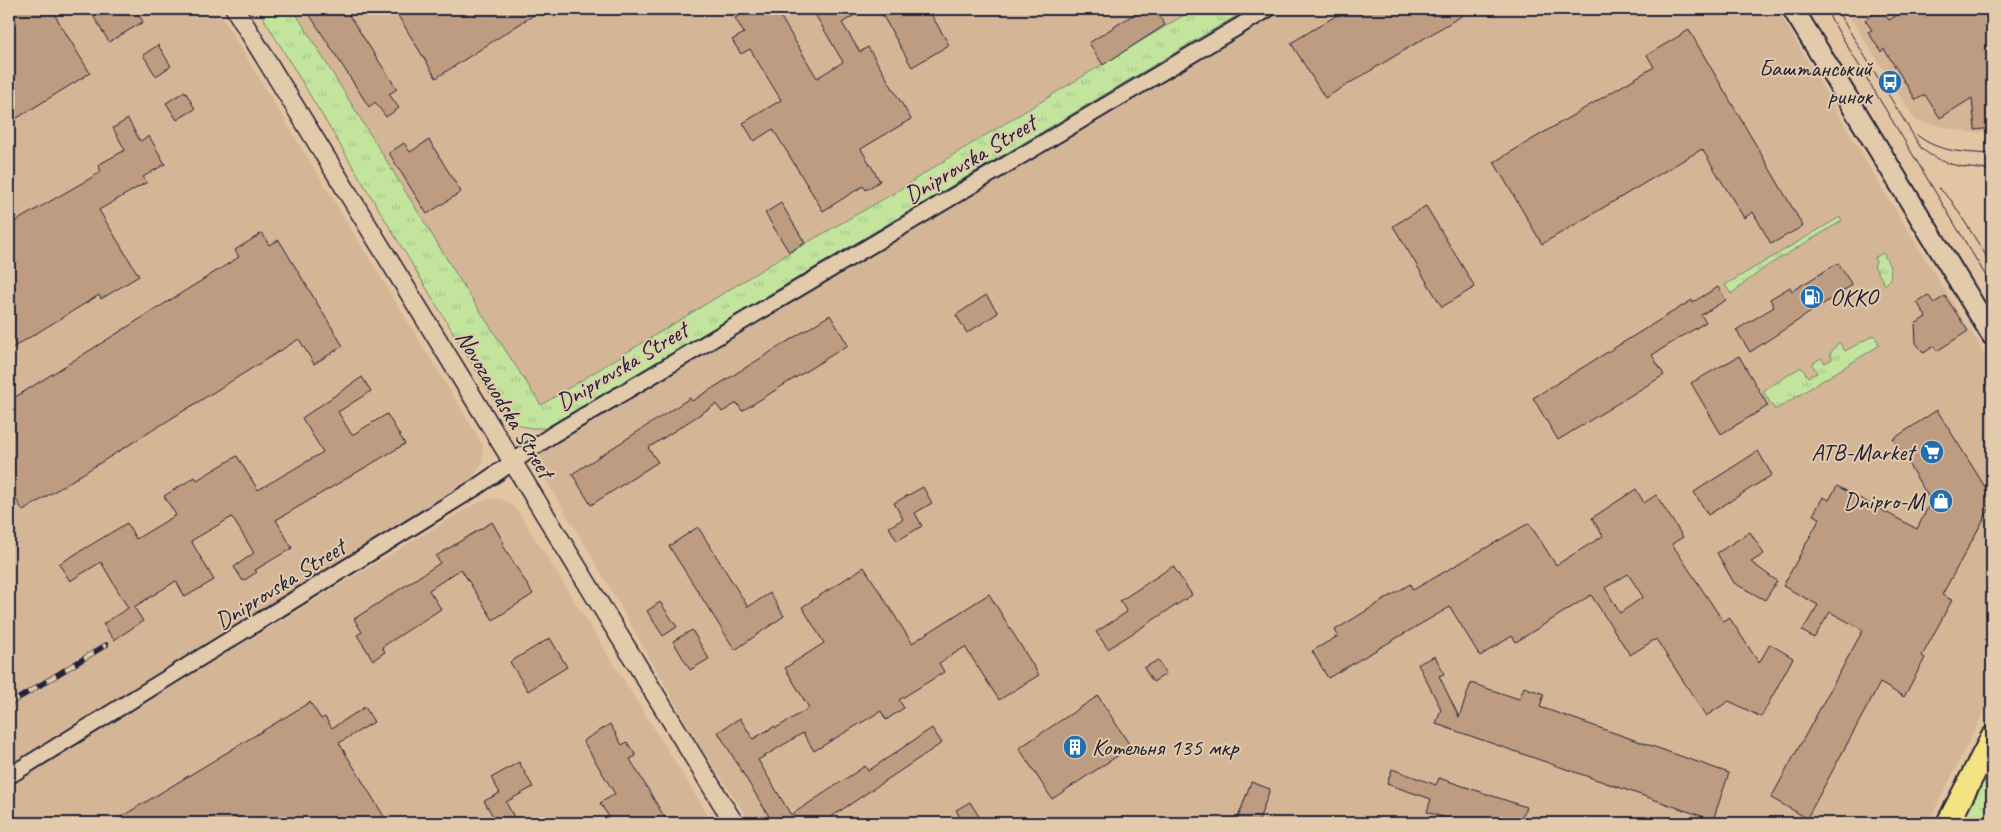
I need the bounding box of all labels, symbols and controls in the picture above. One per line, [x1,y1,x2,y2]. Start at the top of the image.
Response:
place label: Баштанський ринок [1759,53,1874,111]
bus stop icon: Баштанський ринок [1877,69,1903,95]
street label: Dniprovska Street [899,106,1044,210]
place label: OKKO [1830,282,1879,312]
fuel station icon: OKKO [1799,284,1825,310]
street label: Dniprovska Street [551,313,696,417]
street label: Novozavodska Street [449,325,563,486]
place label: ATB-Market [1811,437,1917,467]
supermarket icon: ATB-Market [1919,439,1945,465]
place label: Dnipro-M [1844,486,1927,516]
shop icon: Dnipro-M [1928,488,1954,514]
street label: Dniprovska Street [209,530,353,636]
place label: Котельня 135 мкр [1092,732,1240,762]
building icon: Котельня 135 мкр [1062,734,1088,760]

